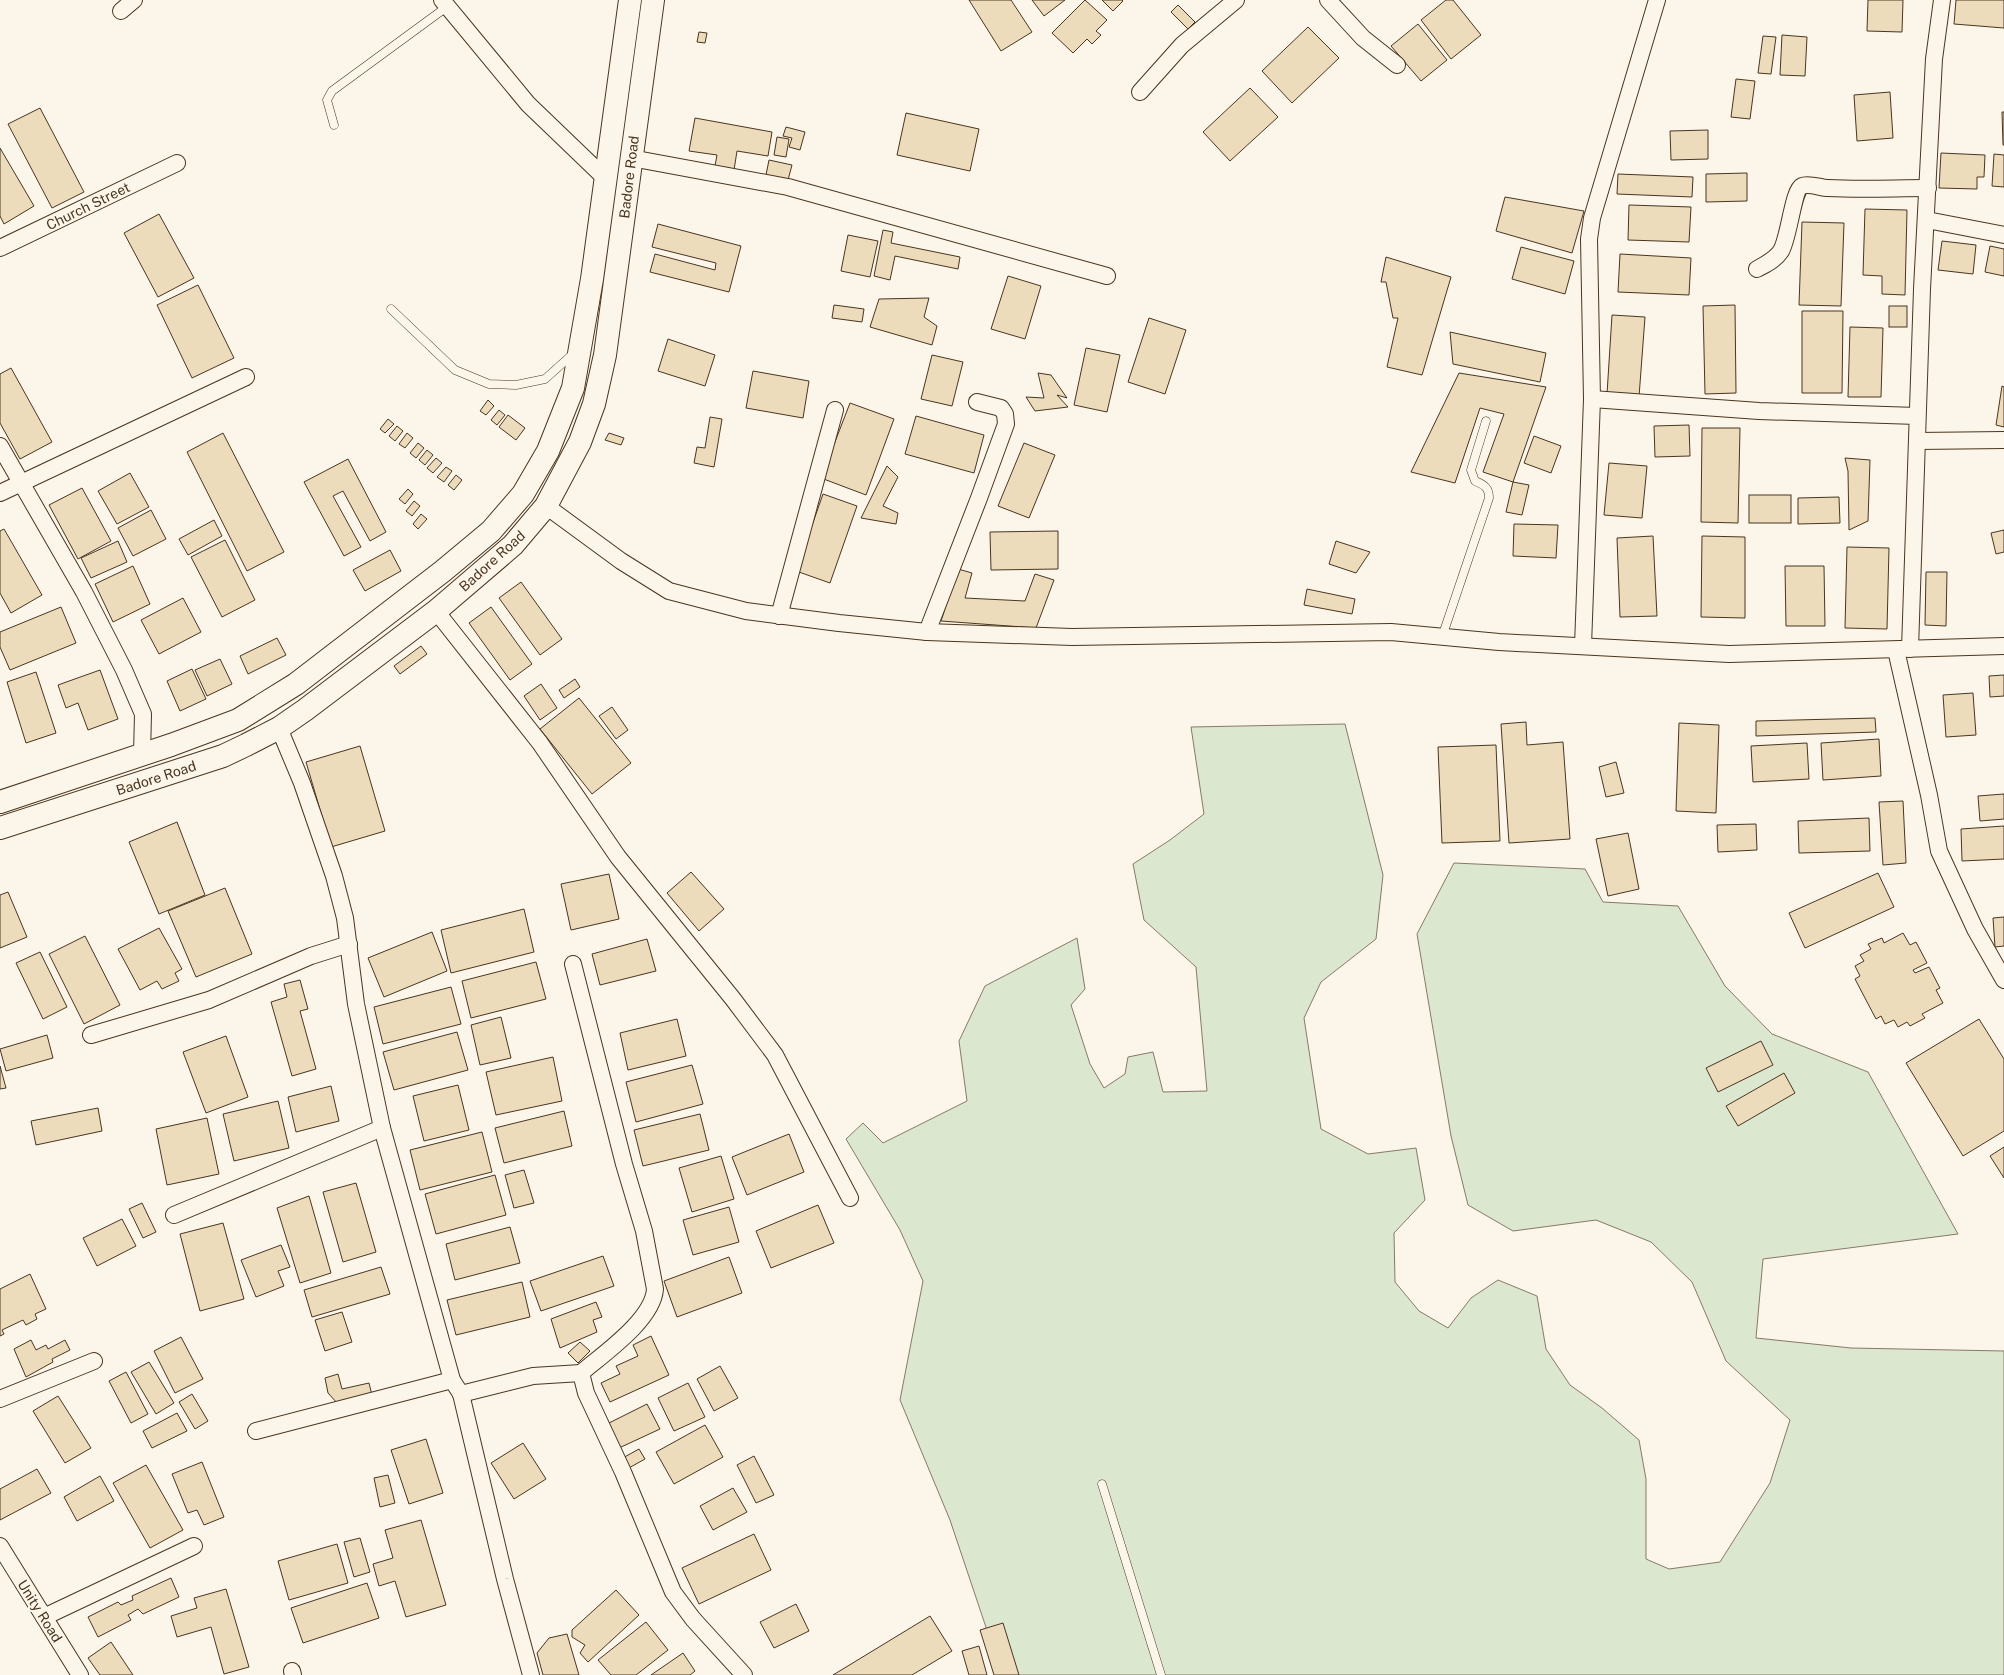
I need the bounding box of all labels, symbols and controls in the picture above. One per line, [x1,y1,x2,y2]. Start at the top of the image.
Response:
street label: Badore Road [616,135,642,219]
street label: Church Street [44,179,132,233]
street label: Badore Road [456,527,528,595]
street label: Badore Road [114,758,198,798]
street label: Unity Road [14,1577,66,1645]

